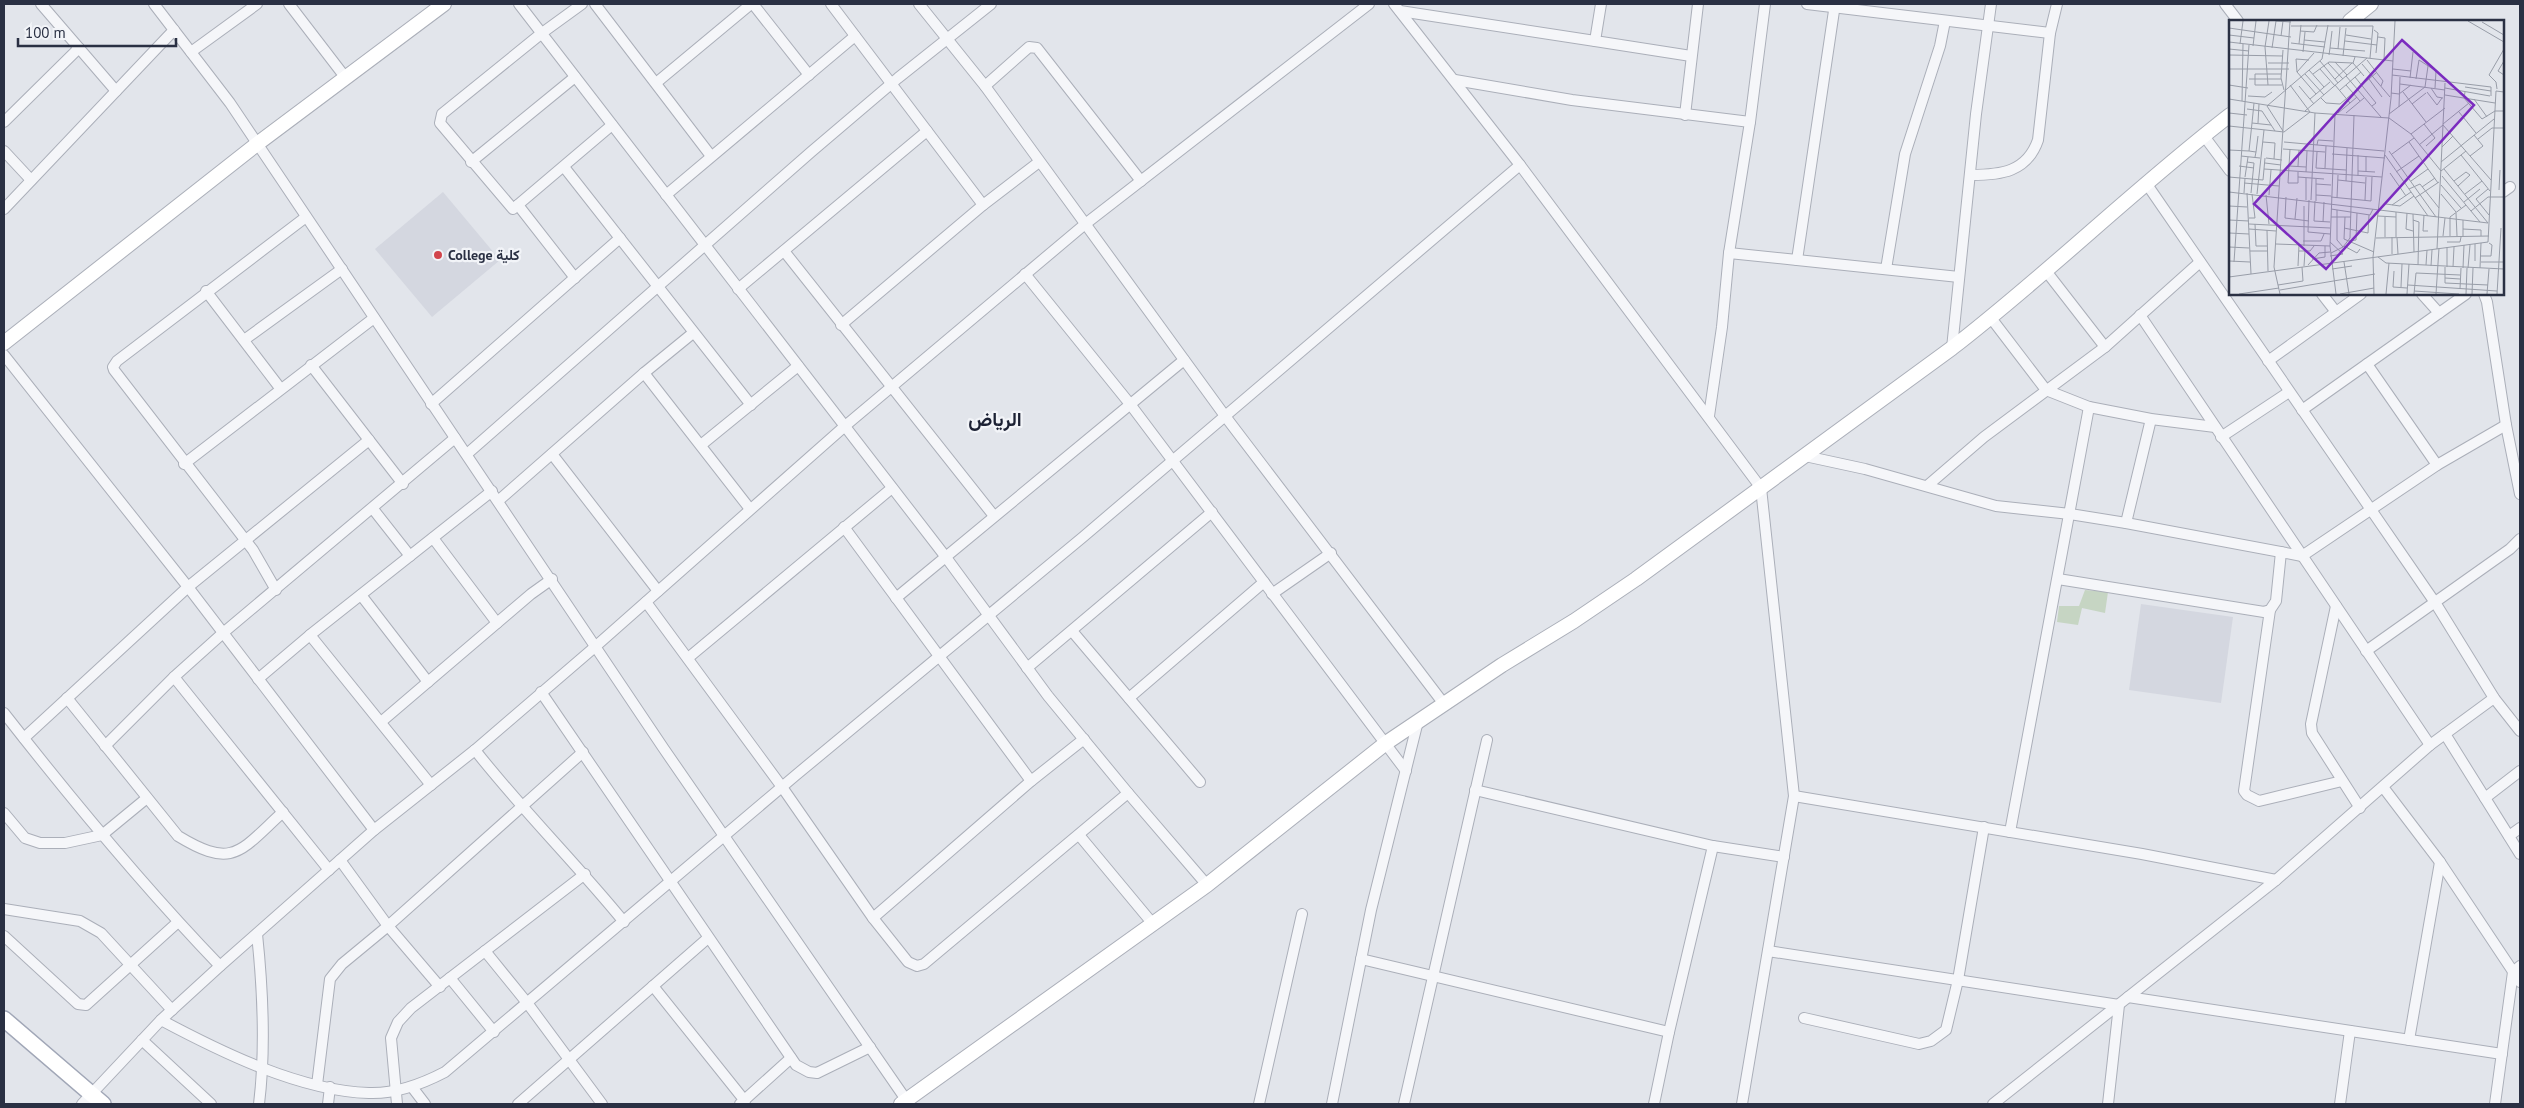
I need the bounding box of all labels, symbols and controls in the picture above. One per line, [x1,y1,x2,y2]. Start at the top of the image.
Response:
scale bar [18,15,175,47]
inset map [2229,20,2504,295]
text: 100 m [25,23,66,42]
place label: College كلية [448,246,520,264]
marker: College كلية [432,249,444,261]
district label: الرياض [968,407,1022,432]

